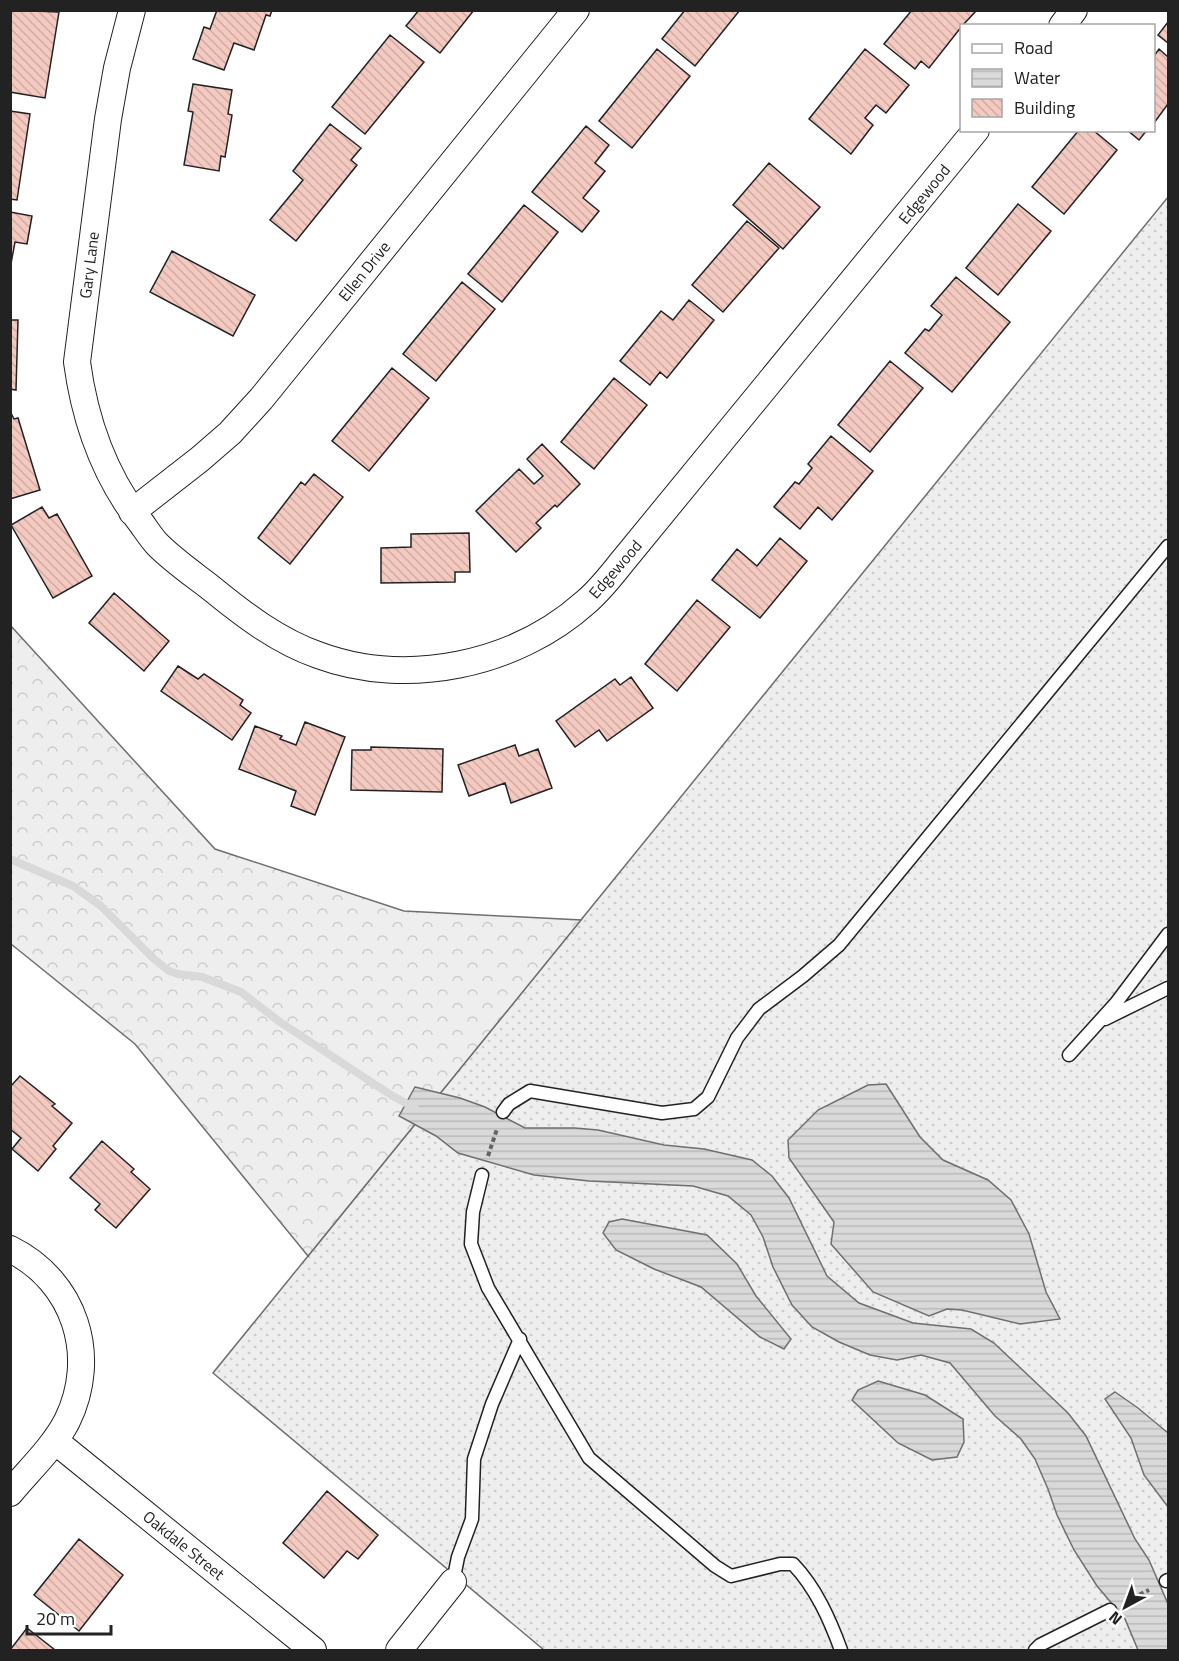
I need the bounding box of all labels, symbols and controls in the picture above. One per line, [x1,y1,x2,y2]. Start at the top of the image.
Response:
legend [960,24,1155,132]
text: Road [1014,34,1053,61]
text: Water [1014,64,1060,91]
text: Building [1014,94,1075,121]
street label: Edgewood [892,159,956,229]
street label: Gary Lane [73,230,105,300]
street label: Ellen Drive [332,236,396,306]
street label: Edgewood [583,534,647,604]
street label: Oakdale Street [138,1504,230,1586]
north arrow [1095,1577,1155,1637]
scale bar [27,1598,111,1636]
text: 20 m [36,1605,75,1632]
text: N [1103,1606,1127,1631]

